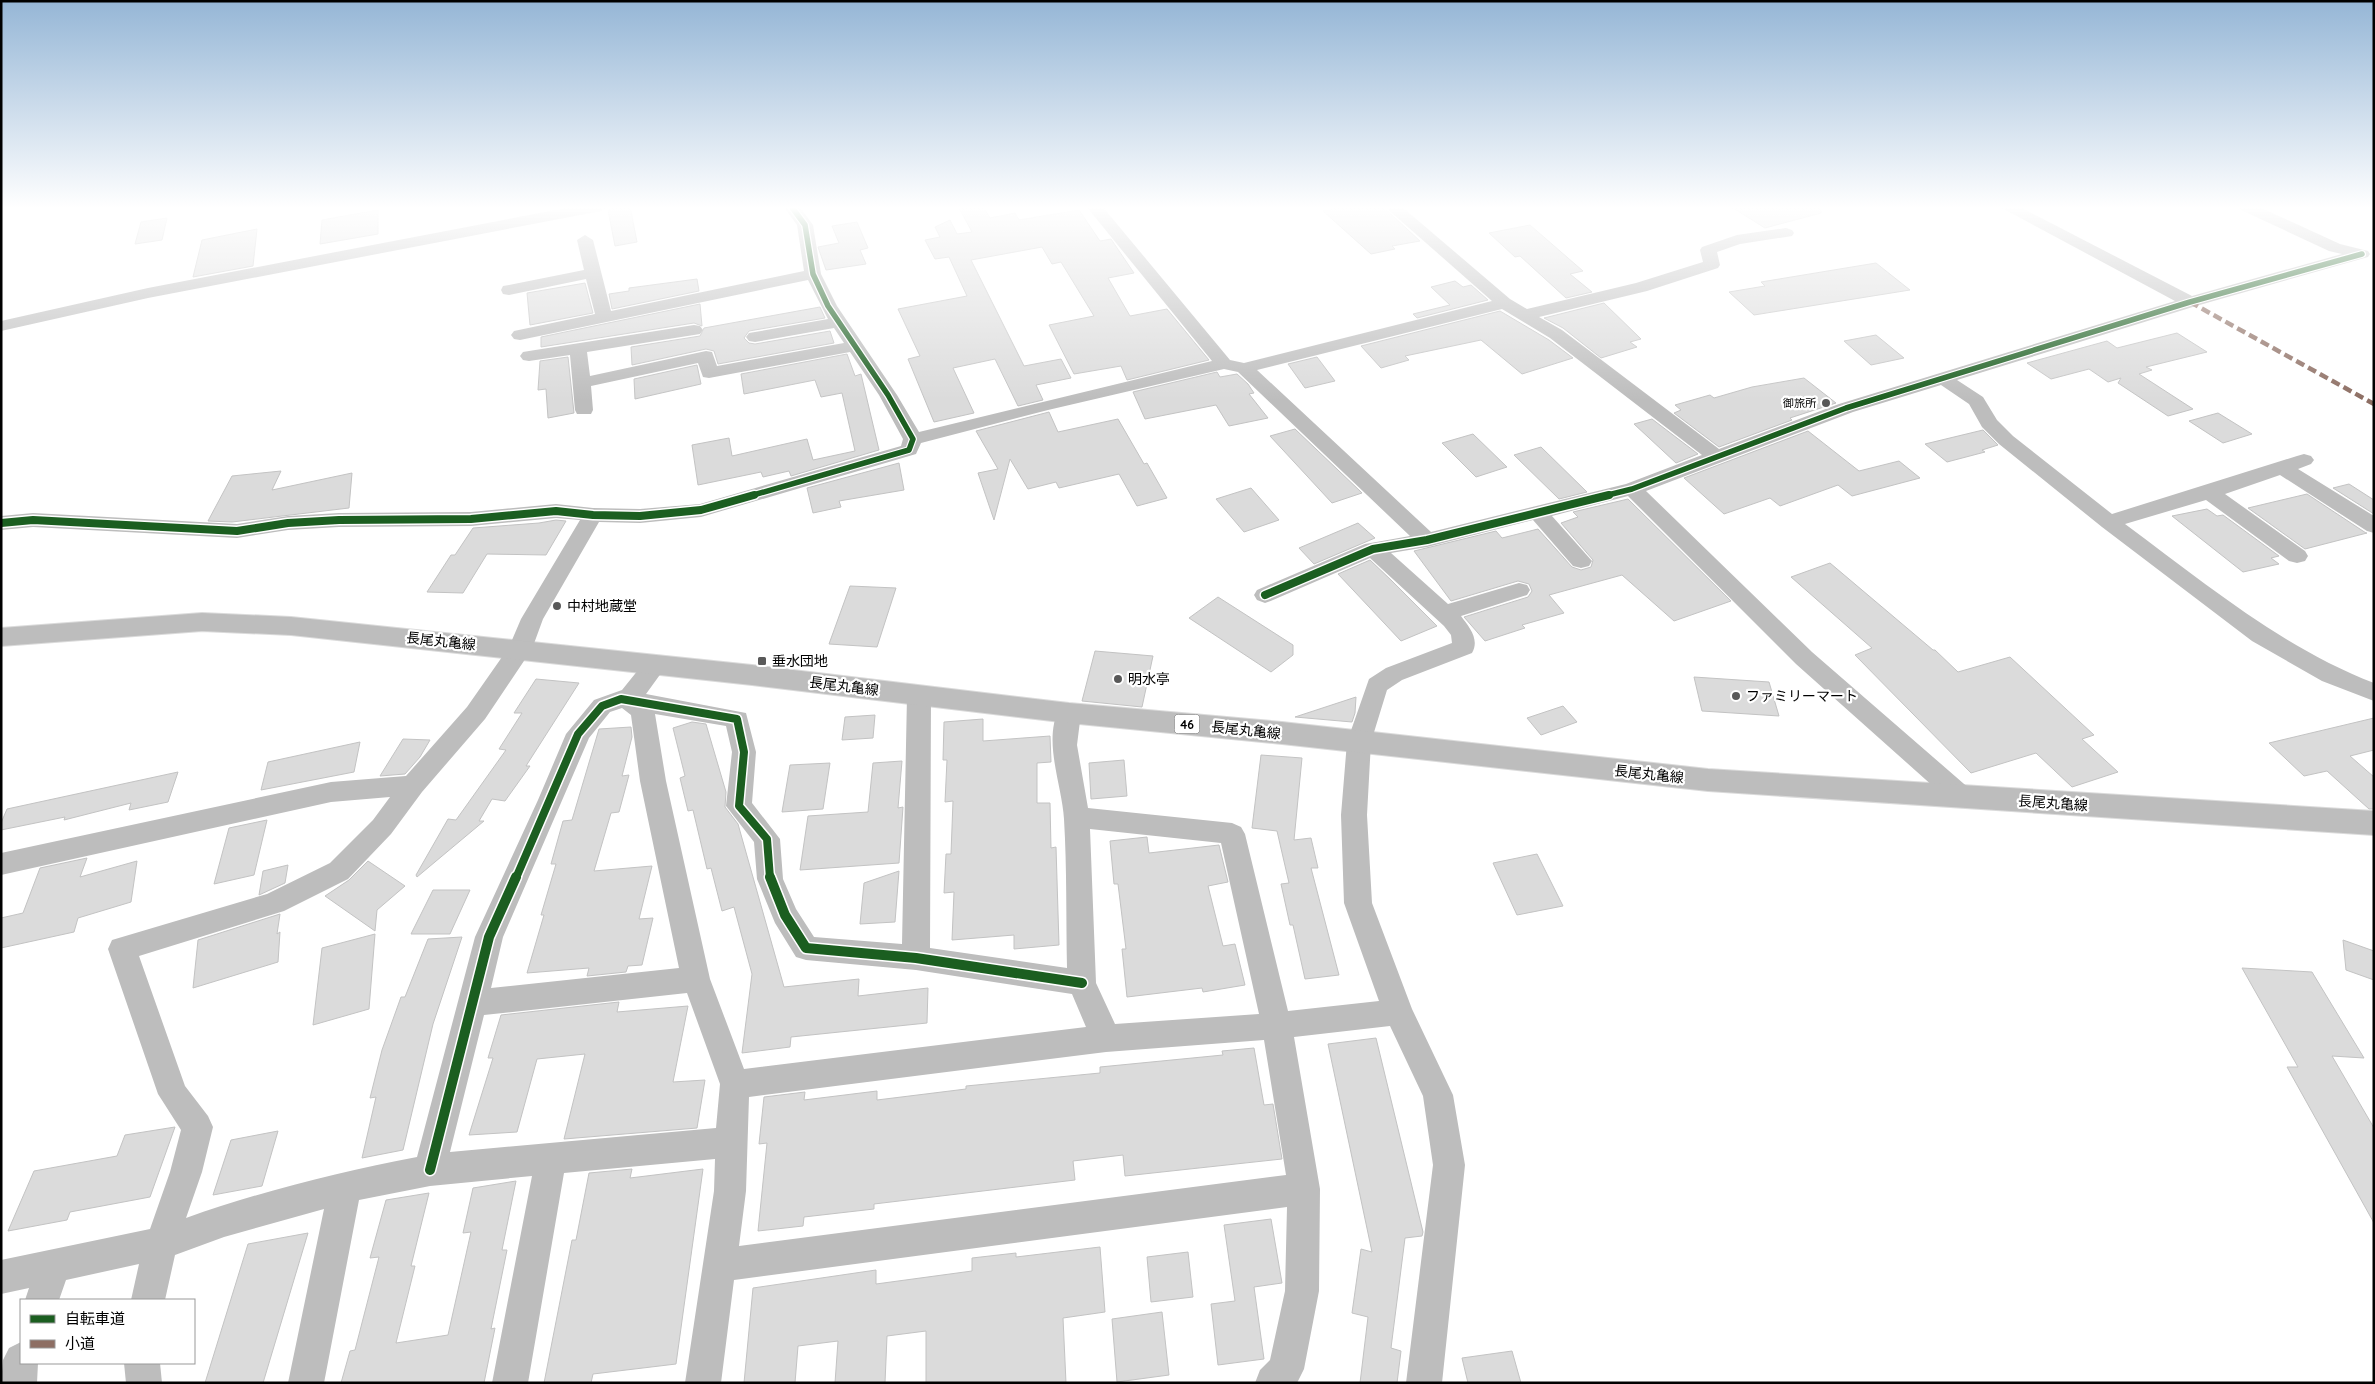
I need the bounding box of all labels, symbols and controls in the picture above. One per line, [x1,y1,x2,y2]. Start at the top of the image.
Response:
place label: 御旅所 [1782,396,1817,410]
marker: 御旅所 [1820,397,1832,409]
place label: 中村地蔵堂 [567,597,637,615]
marker: 中村地蔵堂 [551,600,563,612]
street label: 長尾丸亀線 [405,628,477,654]
place label: 垂水団地 [772,652,828,670]
marker: 垂水団地 [756,655,768,667]
place label: 明水亭 [1128,670,1170,688]
street label: 長尾丸亀線 [808,673,880,699]
marker: 明水亭 [1112,673,1124,685]
place label: ファミリーマート [1746,687,1858,705]
marker: ファミリーマート [1730,690,1742,702]
road number: 46 [1174,714,1200,734]
street label: 長尾丸亀線 [1210,717,1282,743]
street label: 長尾丸亀線 [1613,761,1685,787]
street label: 長尾丸亀線 [2017,792,2089,814]
legend [20,1299,195,1364]
text: 自転車道 [65,1309,125,1328]
text: 小道 [65,1334,95,1353]

